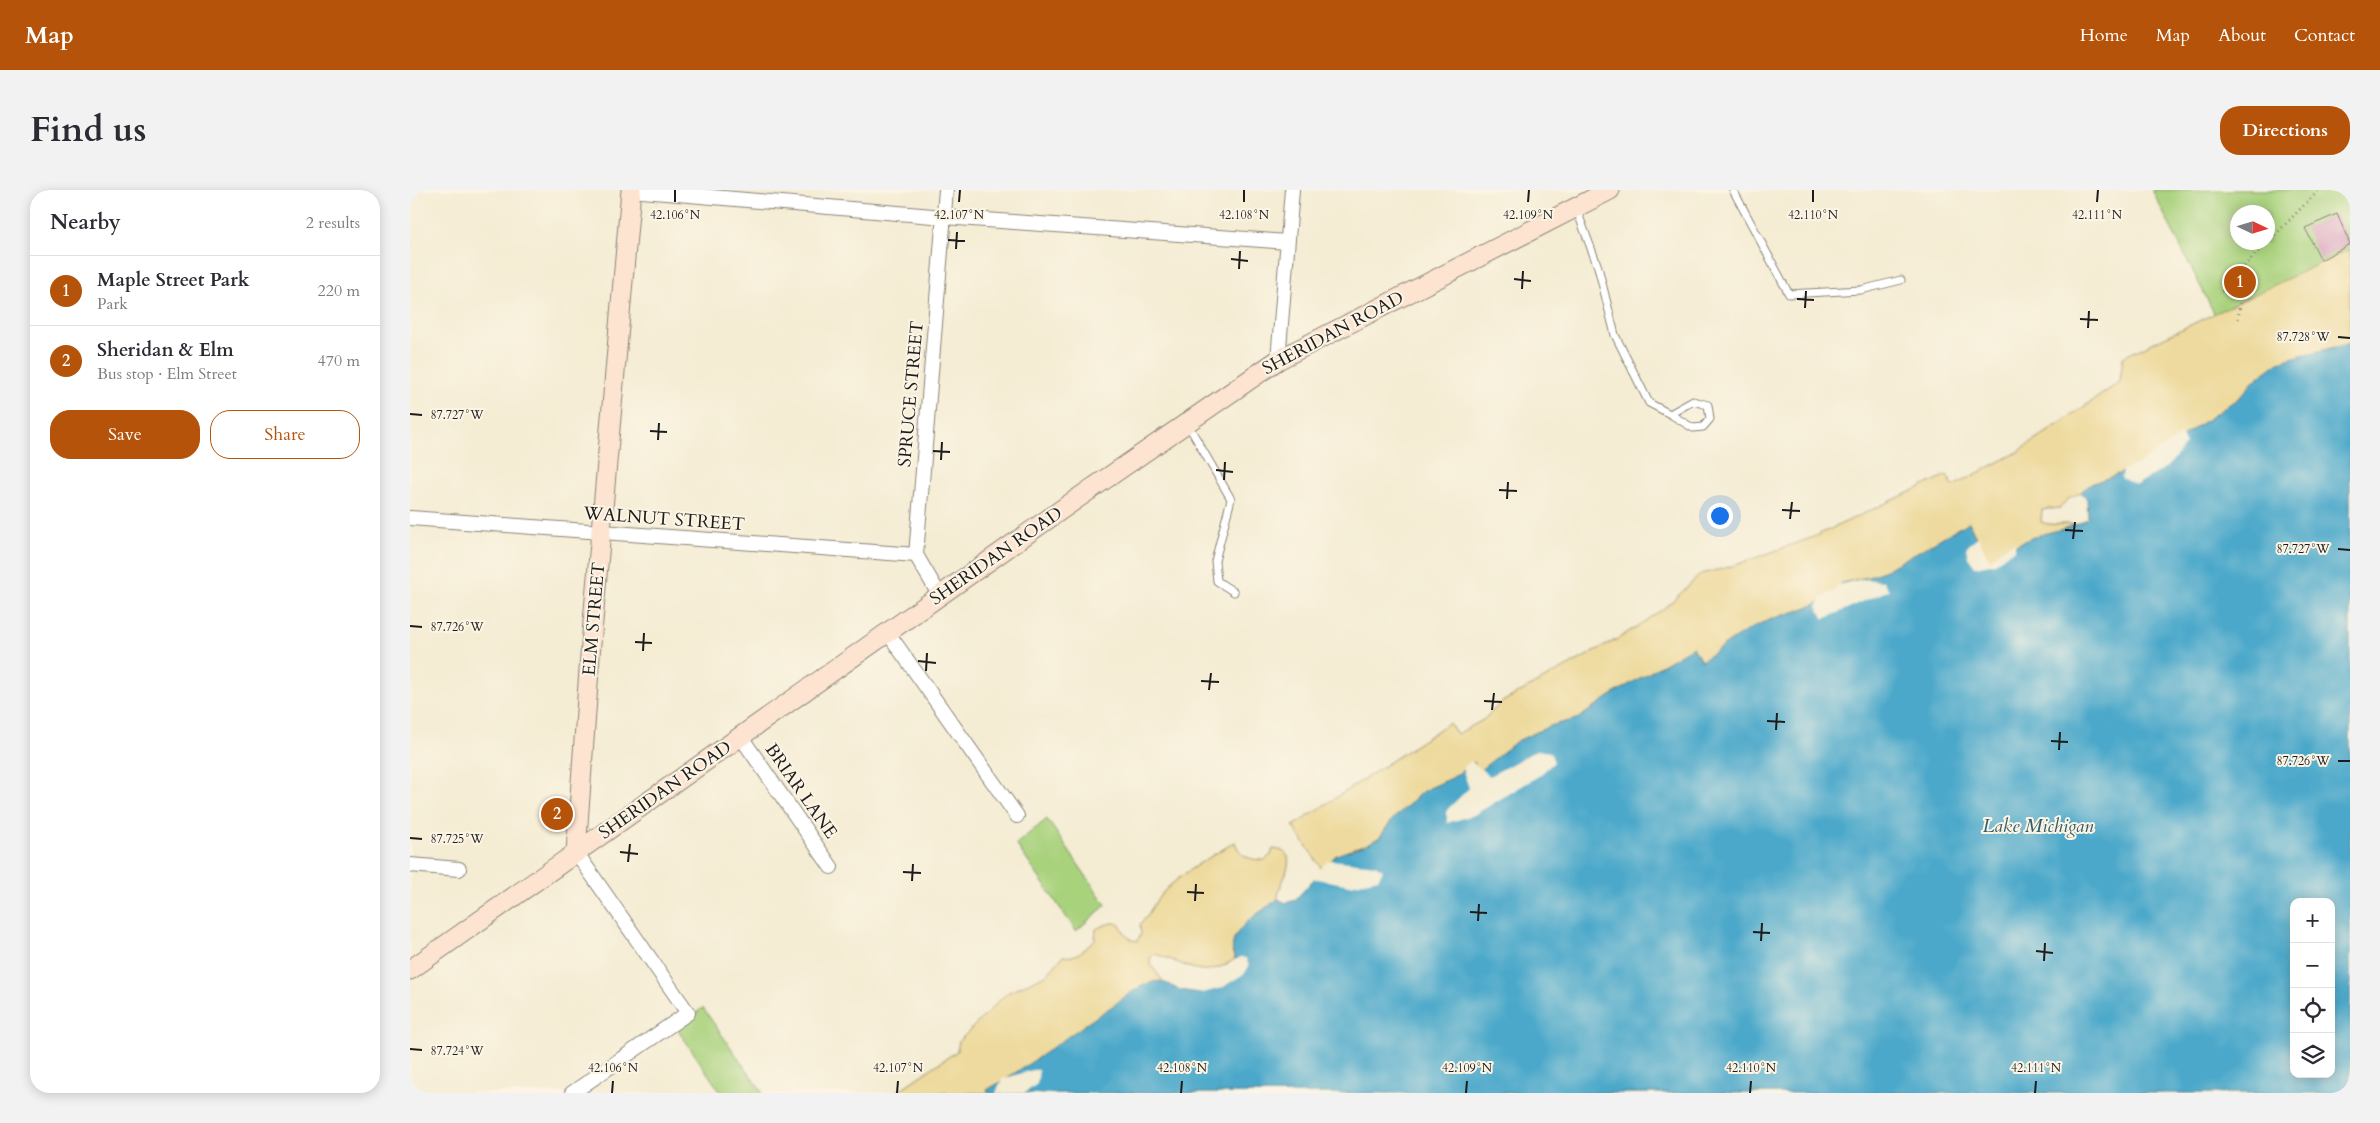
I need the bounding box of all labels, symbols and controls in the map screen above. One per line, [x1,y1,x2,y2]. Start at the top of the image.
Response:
text: Map [25,19,74,52]
text: Home [2080,23,2128,48]
text: Map [2156,23,2190,48]
text: About [2218,23,2266,48]
text: Contact [2294,23,2355,48]
text: Find us [30,106,146,154]
button: Directions [2220,106,2350,155]
north arrow [2230,205,2275,250]
text: 42.106°N [650,207,701,223]
text: 42.107°N [934,207,985,223]
text: 42.108°N [1219,207,1270,223]
text: 42.109°N [1503,207,1554,223]
text: 42.110°N [1788,207,1839,223]
text: 42.111°N [2072,207,2123,223]
text: Nearby [50,208,121,237]
text: 2 results [306,212,360,234]
pin: 1 [2224,263,2256,301]
text: Maple Street Park [97,267,250,293]
text: 1 [62,280,70,302]
text: 220 m [318,280,360,302]
street label: SHERIDAN ROAD [1258,285,1408,381]
text: Park [97,293,128,315]
street label: SPRUCE STREET [892,320,930,468]
text: 87.728°W [2276,329,2330,345]
text: Sheridan & Elm [97,337,234,363]
text: 2 [62,350,70,372]
text: 470 m [318,350,360,372]
text: Bus stop · Elm Street [97,363,237,385]
text: 87.727°W [430,407,484,423]
button: Save [50,410,200,459]
button: Share [210,410,360,459]
street label: WALNUT STREET [581,501,746,537]
street label: SHERIDAN ROAD [925,501,1067,611]
your location [1707,503,1733,529]
text: 87.727°W [2276,541,2330,557]
street label: ELM STREET [577,561,611,677]
text: 87.726°W [430,619,484,635]
street label: SHERIDAN ROAD [594,735,736,845]
street label: BRIAR LANE [759,738,843,844]
text: 87.726°W [2276,753,2330,769]
pin: 2 [541,795,573,833]
water label: Lake Michigan [1982,813,2094,839]
text: 87.725°W [430,831,484,847]
map controls [2290,898,2335,1078]
button: + [2290,898,2335,943]
button: − [2290,943,2335,988]
button: locate [2290,988,2335,1033]
button: layers [2290,1033,2335,1078]
text: 87.724°W [430,1043,484,1059]
text: 42.106°N [588,1060,639,1076]
text: 42.107°N [873,1060,924,1076]
text: 42.108°N [1157,1060,1208,1076]
text: 42.109°N [1442,1060,1493,1076]
text: 42.110°N [1726,1060,1777,1076]
text: 42.111°N [2011,1060,2062,1076]

